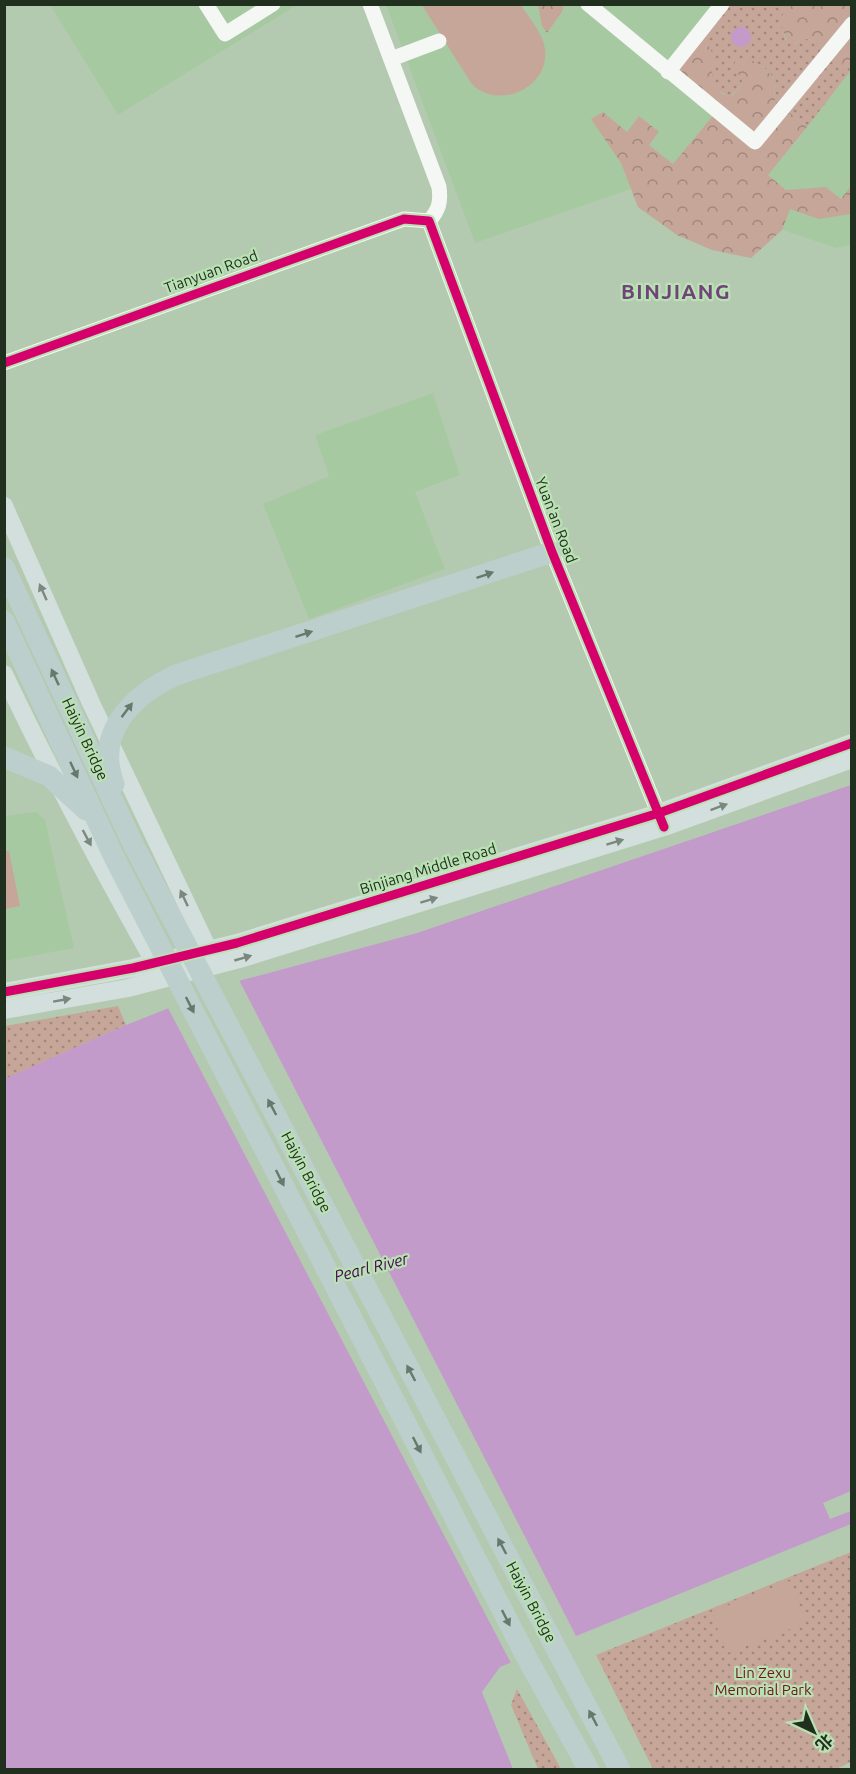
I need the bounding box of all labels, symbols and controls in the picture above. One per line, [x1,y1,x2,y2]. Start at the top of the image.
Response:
street label: Tianyuan Road [162,247,260,296]
district label: BINJIANG [621,279,731,303]
street label: Yuan'an Road [532,474,581,565]
one-way arrow [476,570,494,579]
one-way arrow [38,583,47,600]
one-way arrow [295,629,313,639]
one-way arrow [51,668,60,685]
street label: Haiyin Bridge [59,695,112,783]
one-way arrow [121,702,133,718]
one-way arrow [69,761,78,778]
one-way arrow [710,801,728,811]
one-way arrow [82,830,92,847]
one-way arrow [606,837,624,846]
street label: Binjiang Middle Road [358,840,498,897]
one-way arrow [180,890,189,907]
one-way arrow [420,895,438,904]
one-way arrow [234,953,252,962]
one-way arrow [53,995,72,1004]
one-way arrow [185,996,195,1013]
one-way arrow [267,1099,276,1116]
street label: Haiyin Bridge [278,1128,335,1215]
one-way arrow [274,1169,284,1187]
water label: Pearl River [332,1249,411,1285]
one-way arrow [406,1364,416,1381]
one-way arrow [412,1436,422,1453]
one-way arrow [497,1537,507,1554]
street label: Haiyin Bridge [503,1558,560,1645]
one-way arrow [501,1610,511,1627]
park label: Lin Zexu Memorial Park [714,1664,812,1698]
north arrow [784,1702,844,1762]
one-way arrow [588,1709,598,1726]
text: 北 [812,1731,836,1755]

